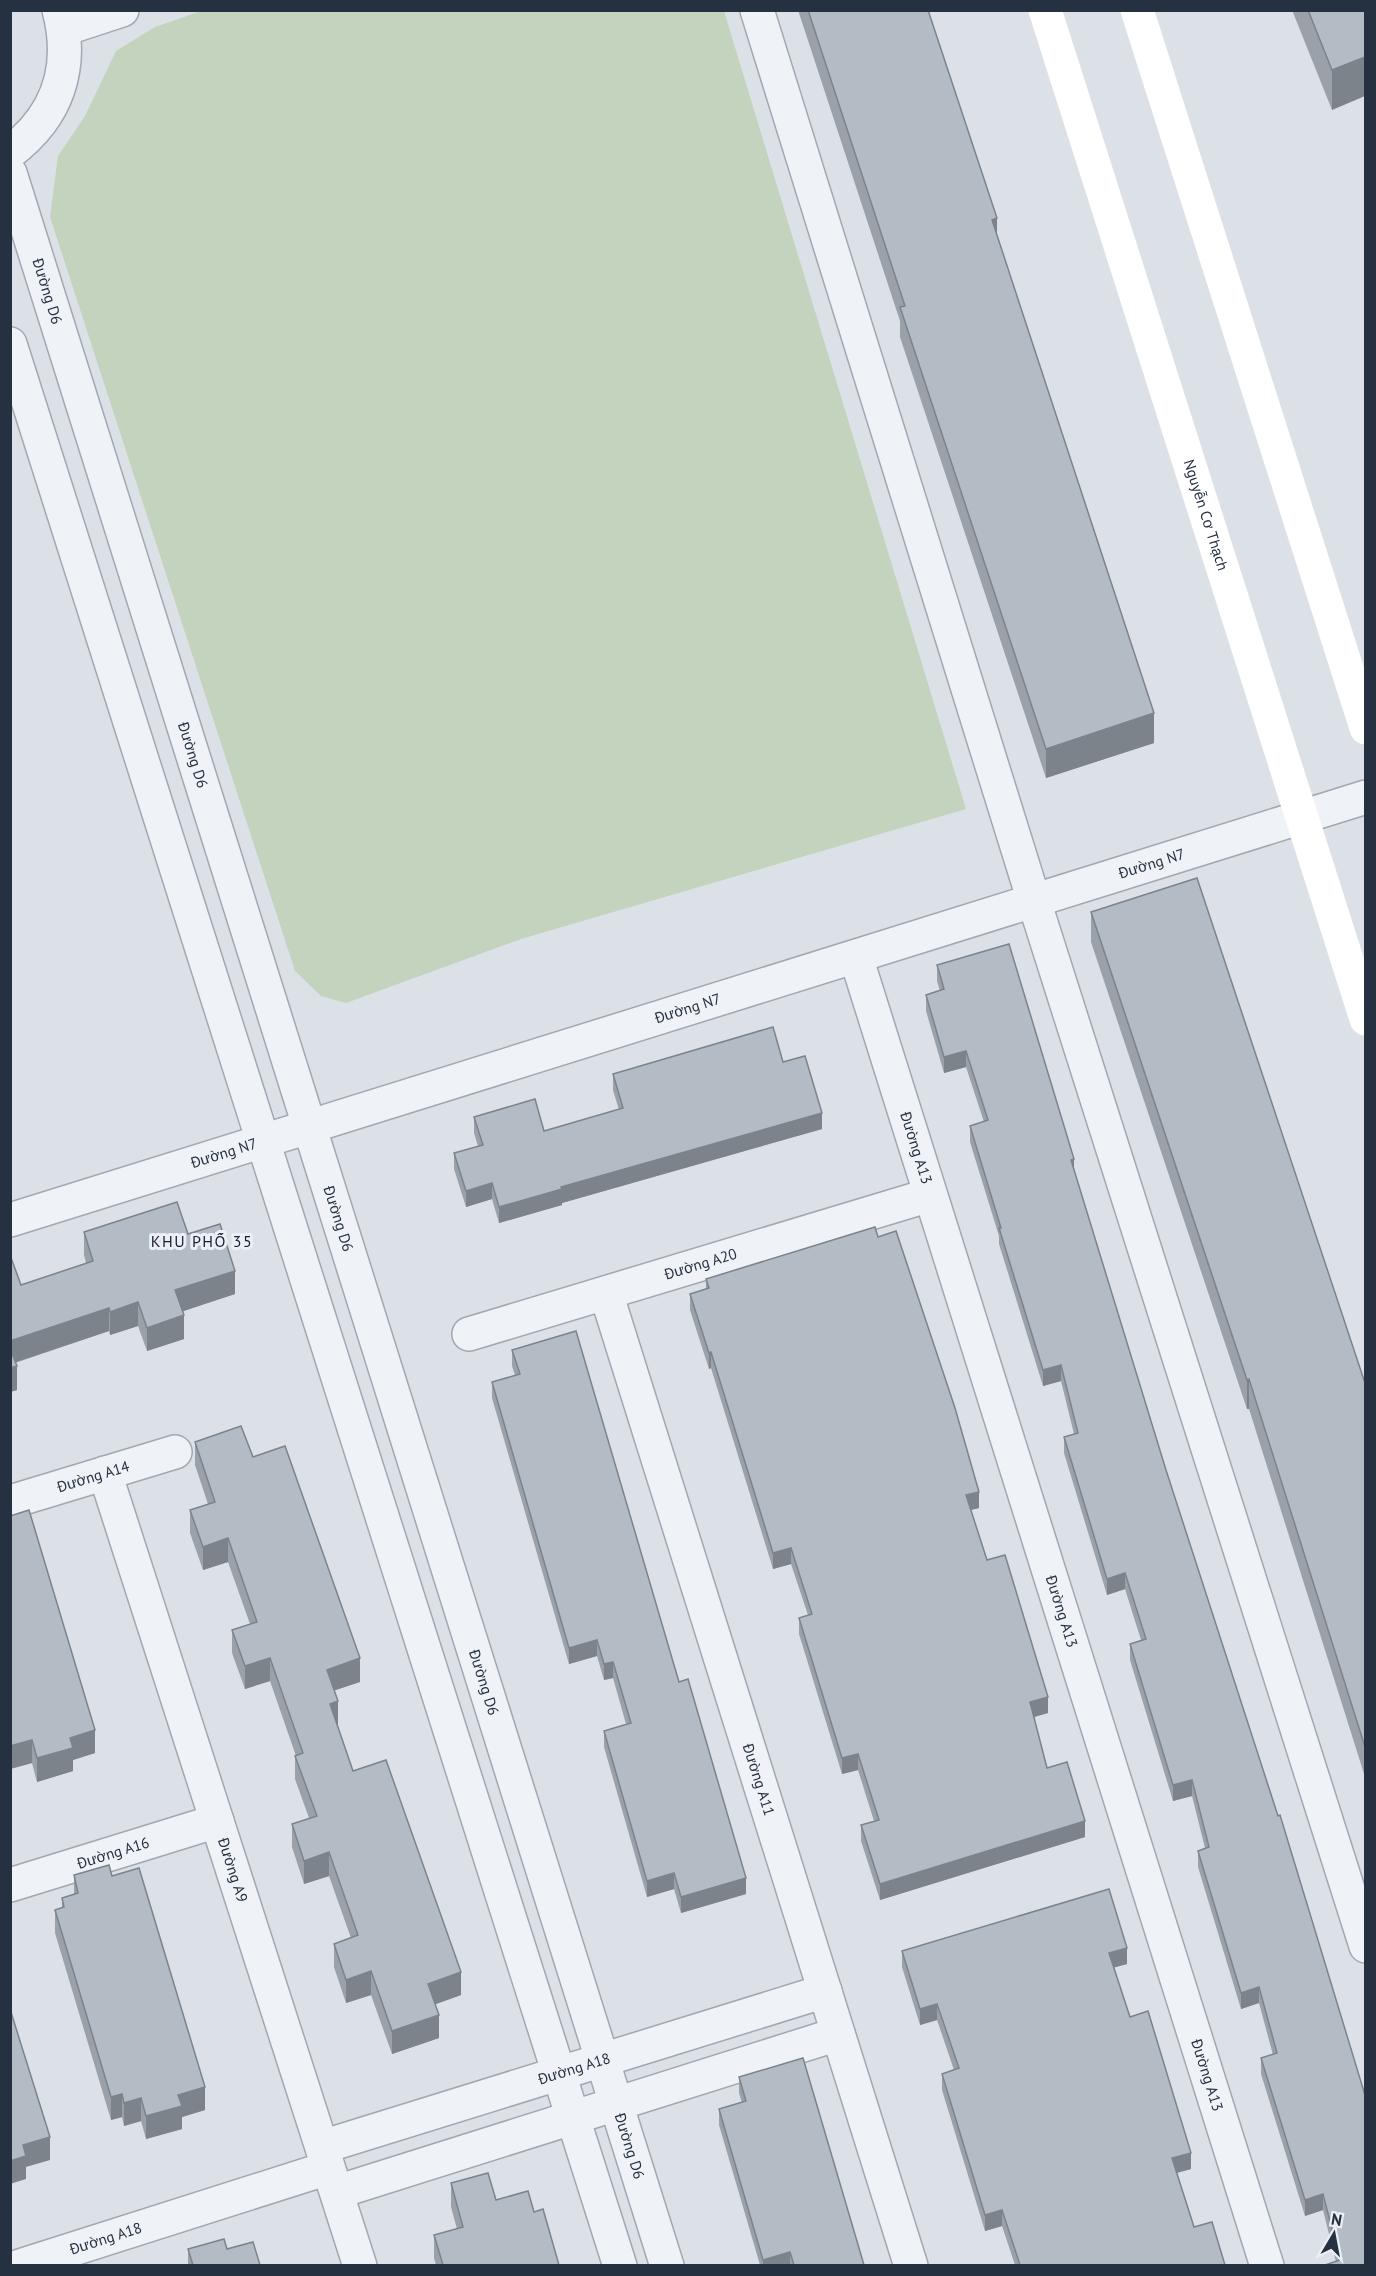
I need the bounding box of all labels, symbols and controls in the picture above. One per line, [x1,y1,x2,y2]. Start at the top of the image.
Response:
street label: Đường D6 [28,255,67,326]
street label: Nguyễn Cơ Thạch [1180,457,1233,573]
street label: Đường D6 [174,719,212,790]
street label: Đường N7 [1115,844,1187,883]
street label: Đường N7 [651,989,723,1028]
street label: Đường A13 [896,1108,937,1186]
street label: Đường N7 [187,1134,259,1172]
street label: Đường D6 [319,1182,358,1254]
district label: KHU PHỐ 35 [151,1231,253,1251]
street label: Đường A20 [661,1244,739,1284]
street label: Đường A14 [54,1456,132,1497]
street label: Đường A13 [1041,1572,1082,1650]
street label: Đường D6 [465,1646,504,1718]
street label: Đường A11 [738,1740,779,1818]
street label: Đường A16 [74,1833,152,1873]
street label: Đường A9 [214,1834,252,1904]
street label: Đường A13 [1187,2036,1228,2114]
street label: Đường A18 [535,2048,613,2089]
street label: Đường D6 [610,2110,649,2181]
north arrow [1304,2204,1364,2264]
text: N [1330,2208,1344,2230]
street label: Đường A18 [66,2218,144,2259]

